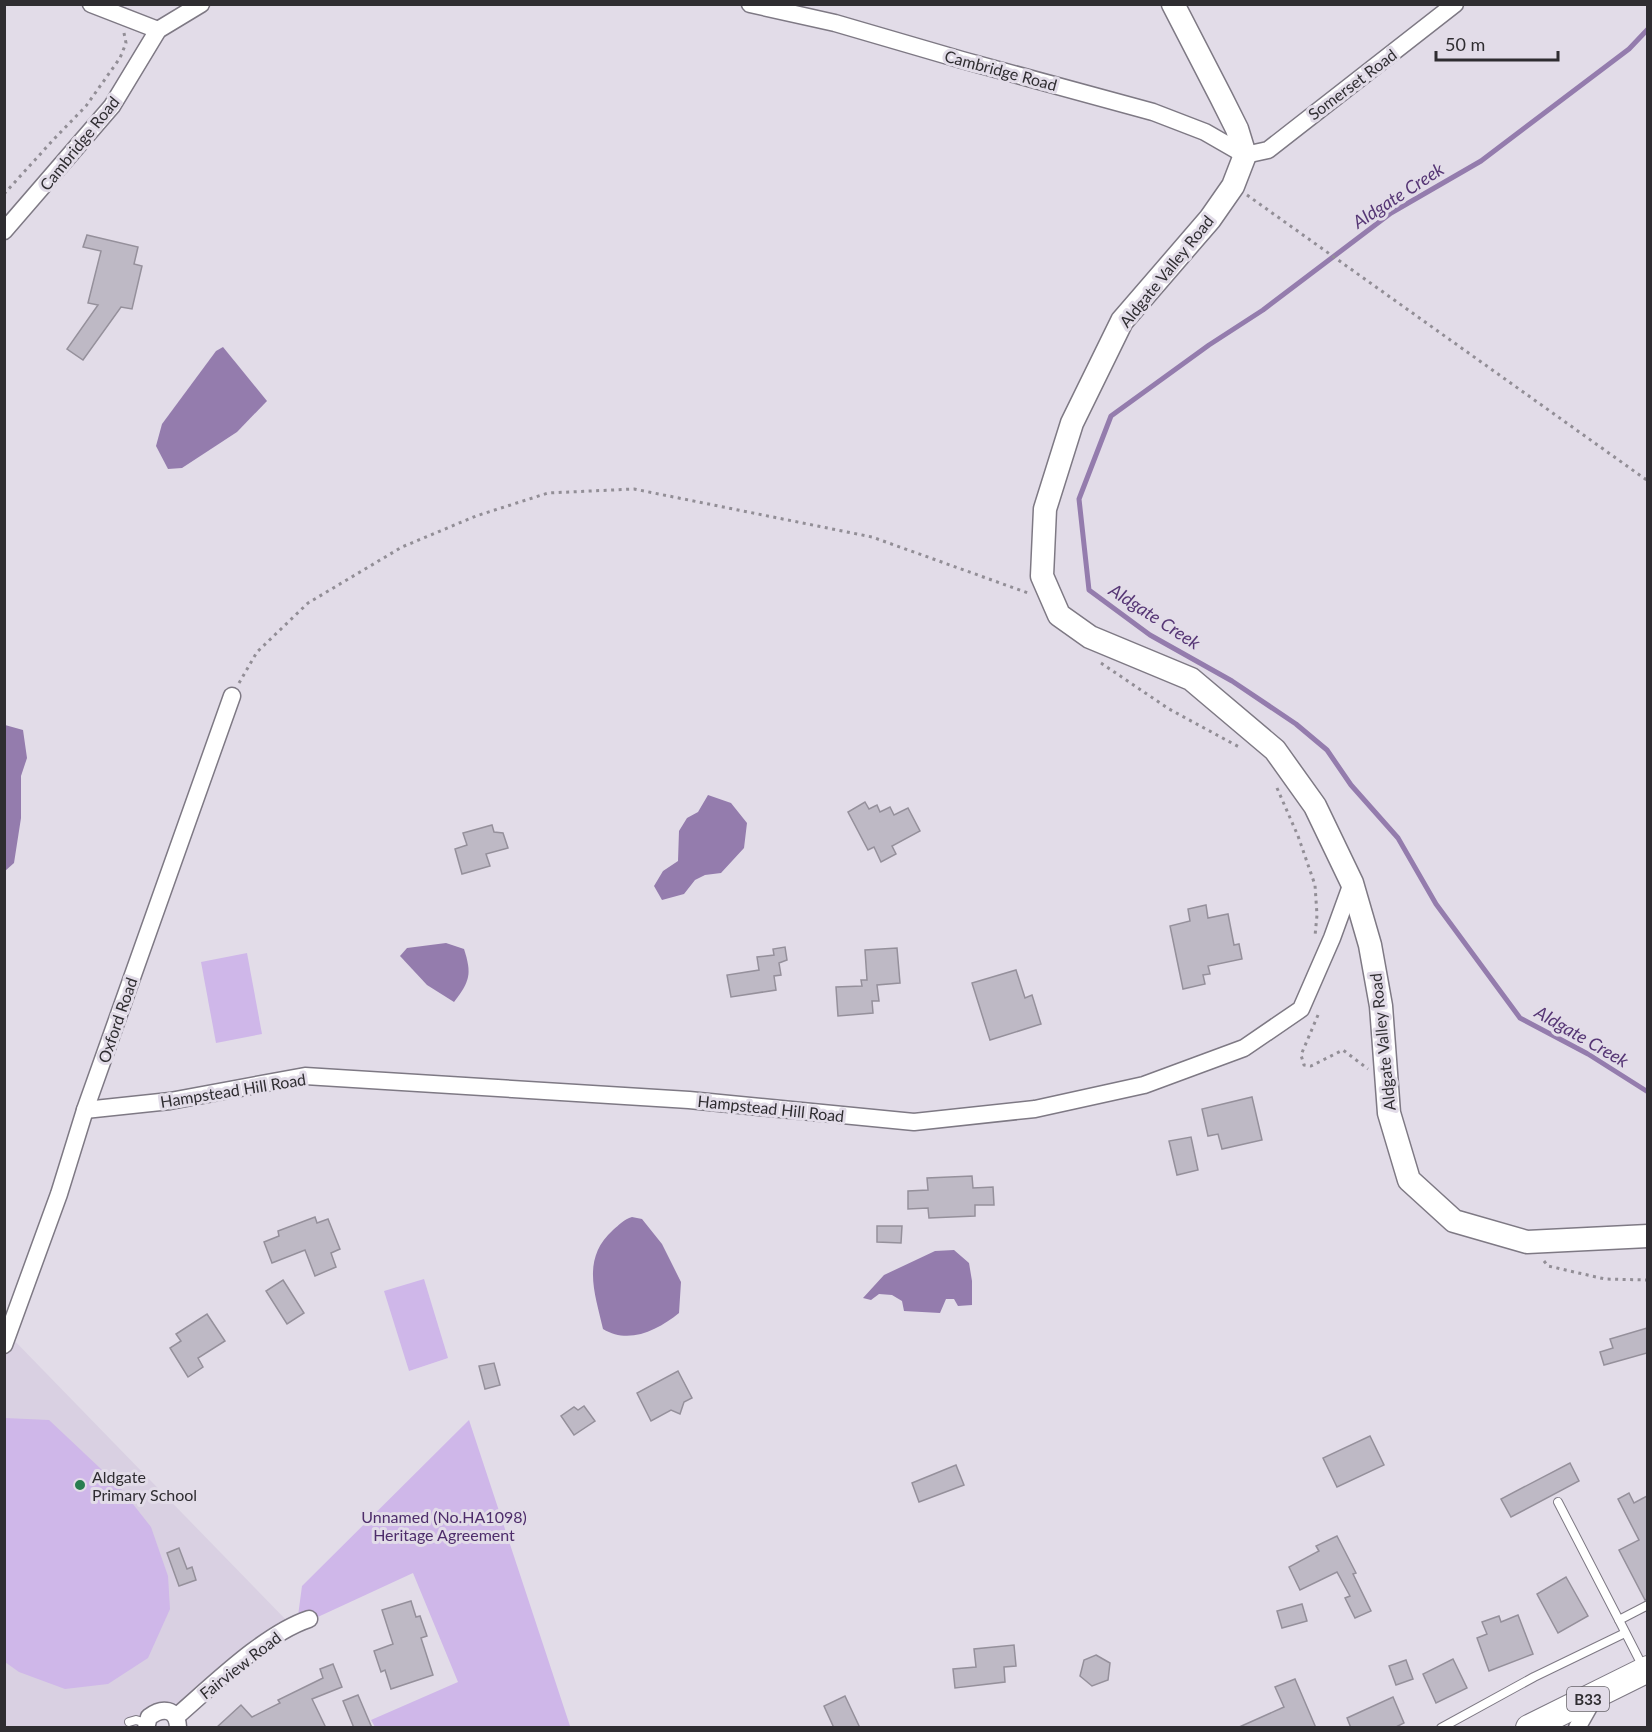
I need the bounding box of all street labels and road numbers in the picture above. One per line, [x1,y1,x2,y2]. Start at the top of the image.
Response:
street label: Somerset Road [1304,45,1400,123]
street label: Cambridge Road [943,46,1059,94]
street label: Cambridge Road [35,92,123,194]
street label: Aldgate Valley Road [1115,211,1217,331]
street label: Aldgate Valley Road [1365,972,1399,1112]
street label: Oxford Road [94,975,140,1065]
street label: Hampstead Hill Road [159,1069,307,1111]
street label: Hampstead Hill Road [697,1091,845,1125]
street label: Fairview Road [196,1627,284,1703]
road number: B33 [1567,1687,1609,1711]

